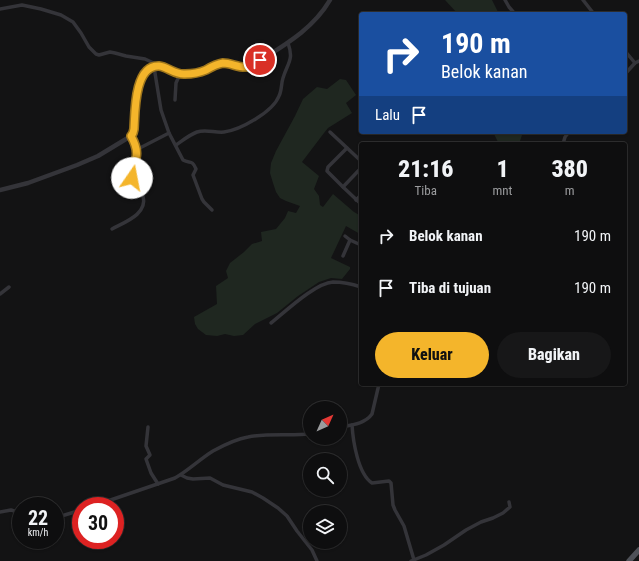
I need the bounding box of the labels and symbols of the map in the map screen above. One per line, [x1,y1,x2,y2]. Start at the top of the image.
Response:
pin [243,43,277,77]
position arrow [111,157,153,199]
north arrow [303,401,347,445]
speed limit sign: 30 [72,497,124,549]

